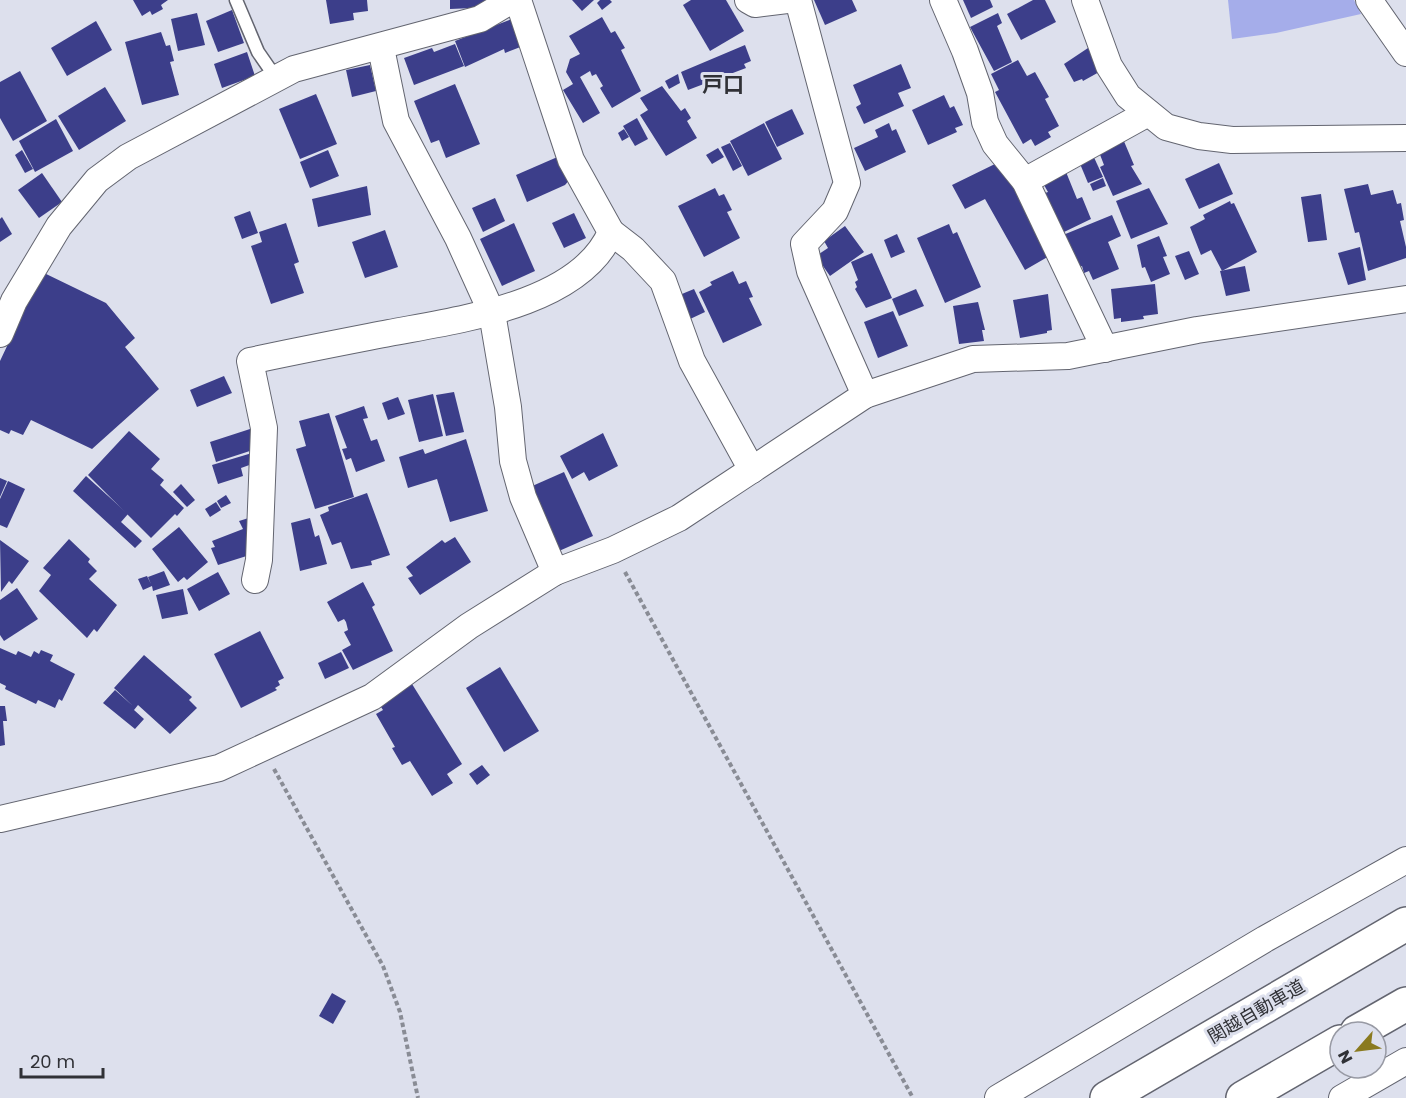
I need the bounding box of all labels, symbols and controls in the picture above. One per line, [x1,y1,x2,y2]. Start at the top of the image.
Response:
district label: 戸口 [702,70,744,99]
street label: 関越自動車道 [1203,973,1309,1049]
north arrow [1328,1020,1388,1080]
scale bar [21,1041,104,1079]
text: N [1332,1046,1358,1068]
text: 20 m [30,1049,75,1074]

